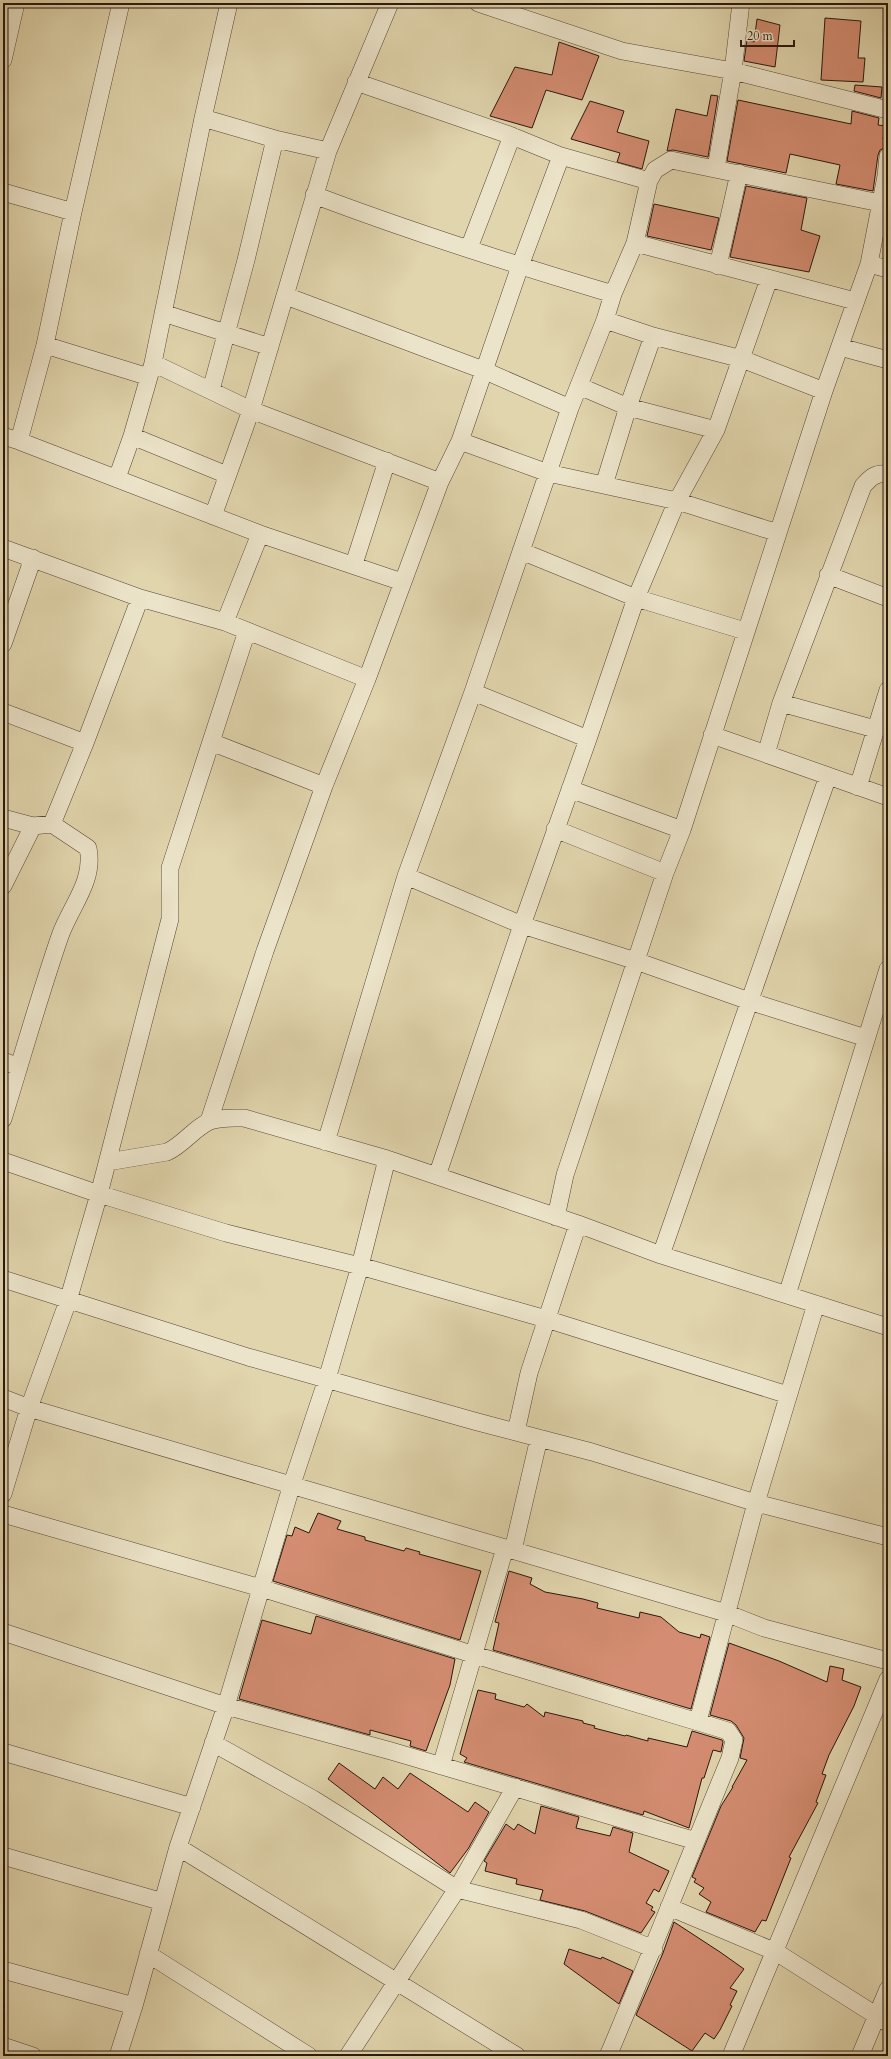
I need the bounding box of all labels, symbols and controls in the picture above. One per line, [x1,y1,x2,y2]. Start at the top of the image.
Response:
scale bar [741,22,794,48]
text: 20 m [747,28,774,44]

